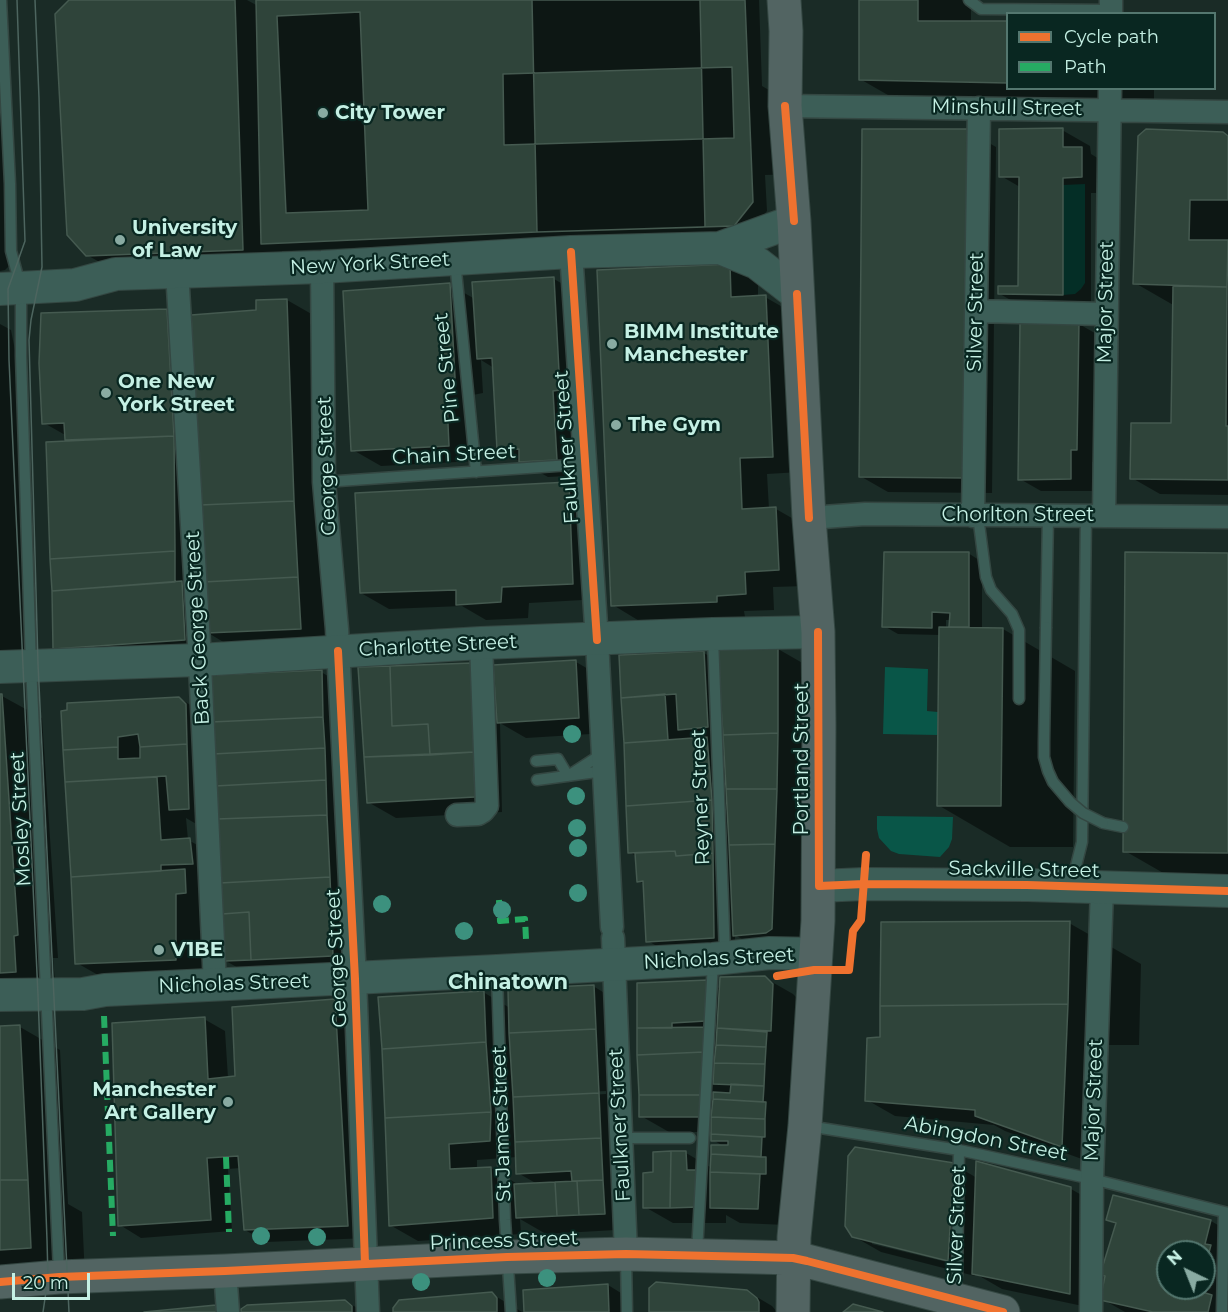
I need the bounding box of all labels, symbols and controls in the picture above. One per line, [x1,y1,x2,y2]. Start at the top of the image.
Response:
legend [1006,12,1216,90]
text: Cycle path [1064,26,1159,48]
text: Path [1064,56,1107,78]
street label: Minshull Street [931,95,1083,121]
place label: City Tower [335,101,445,125]
marker: City Tower [316,106,330,120]
place label: University of Law [132,216,237,263]
marker: University of Law [113,233,127,247]
street label: Major Street [1093,240,1119,364]
street label: New York Street [289,248,451,280]
street label: Silver Street [963,252,989,372]
street label: Pine Street [429,312,465,424]
place label: BIMM Institute Manchester [624,320,779,367]
marker: BIMM Institute Manchester [605,337,619,351]
street label: Faulkner Street [550,369,584,525]
place label: One New York Street [118,370,235,417]
marker: One New York Street [99,386,113,400]
street label: George Street [313,396,341,536]
place label: The Gym [628,413,721,437]
marker: The Gym [609,418,623,432]
street label: Chain Street [391,440,517,470]
street label: Chorlton Street [942,503,1094,527]
street label: Back George Street [181,530,215,726]
street label: Charlotte Street [358,630,518,662]
street label: Portland Street [790,682,814,836]
street label: Reyner Street [687,728,715,866]
street label: Mosley Street [5,751,37,887]
street label: Sackville Street [948,857,1100,883]
street label: George Street [321,888,353,1028]
place label: V1BE [171,938,223,962]
marker: V1BE [152,943,166,957]
street label: Nicholas Street [643,943,795,975]
street label: Nicholas Street [158,969,310,999]
district label: Chinatown [448,970,568,996]
street label: Major Street [1080,1038,1108,1162]
street label: St James Street [487,1046,517,1202]
street label: Faulkner Street [604,1047,636,1203]
place label: Manchester Art Gallery [92,1078,216,1125]
marker: Manchester Art Gallery [221,1095,235,1109]
street label: Abingdon Street [902,1111,1070,1167]
street label: Silver Street [943,1165,971,1285]
street label: Princess Street [429,1226,579,1256]
north arrow [1156,1240,1216,1300]
text: N [1164,1247,1186,1269]
scale bar [15,1261,93,1299]
text: 20 m [23,1272,69,1294]

